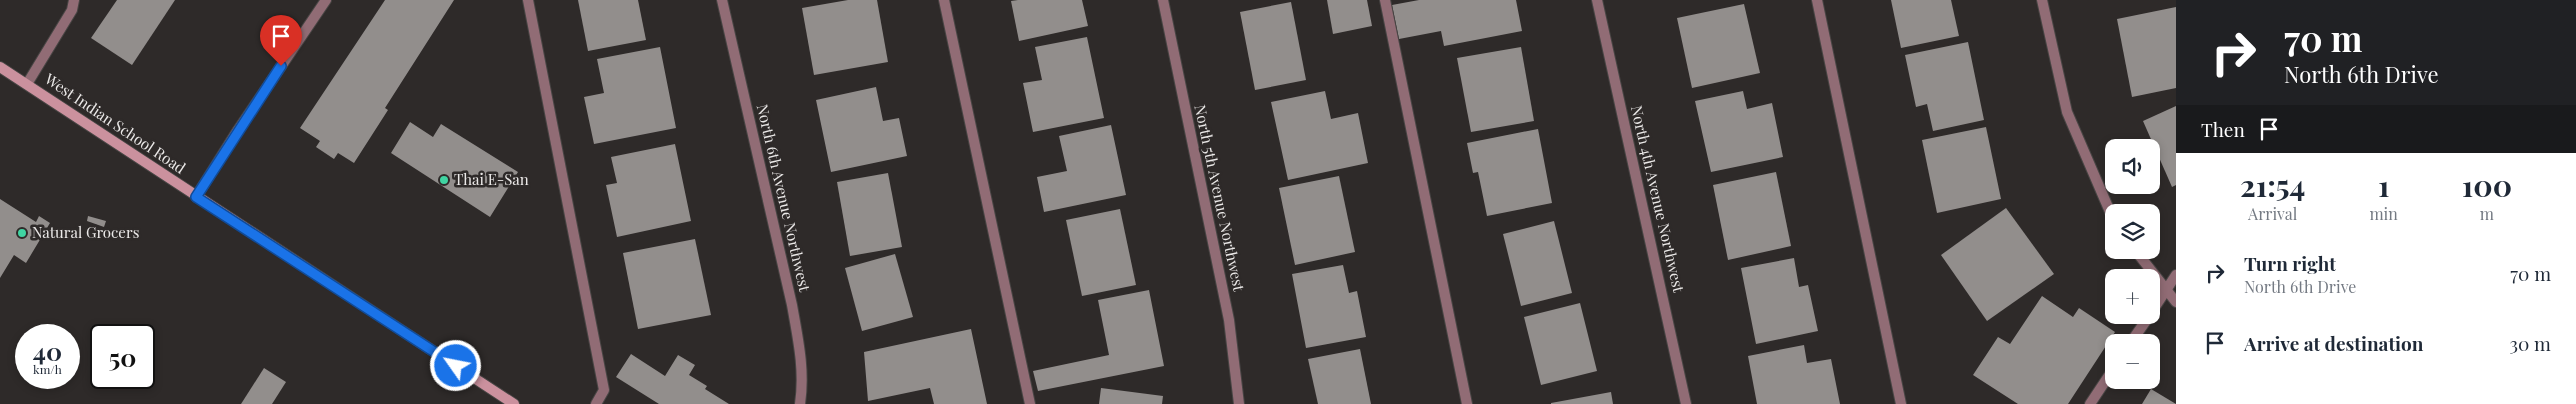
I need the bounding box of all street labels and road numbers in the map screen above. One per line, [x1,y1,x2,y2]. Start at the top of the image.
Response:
street label: West Indian School Road [40,68,190,178]
street label: North 6th Avenue Northwest [753,102,815,294]
street label: North 5th Avenue Northwest [1190,103,1250,294]
street label: North 4th Avenue Northwest [1627,103,1689,295]

